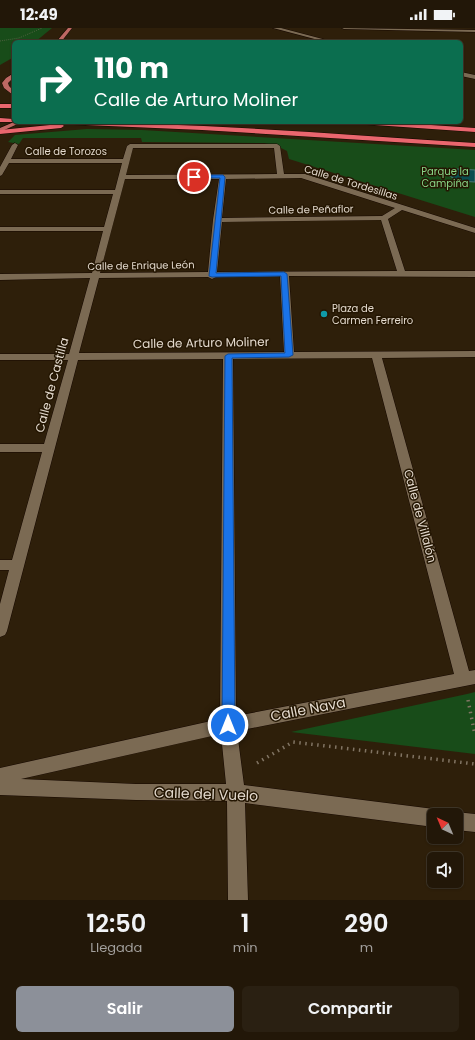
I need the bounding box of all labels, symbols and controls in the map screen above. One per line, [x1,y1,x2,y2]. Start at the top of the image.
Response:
text: 12:49 [20,4,58,25]
text: 110 m [94,49,169,88]
icon: right [28,56,80,108]
text: Calle de Arturo Moliner [94,87,298,112]
street label: Calle de Torozos [25,144,107,159]
pin [177,160,211,194]
street label: Calle de Tordesillas [302,161,399,204]
park label: Parque la Campiña [421,164,469,191]
icon: arrive [183,166,205,188]
street label: Calle de Peñaflor [268,201,354,218]
street label: Calle de Enrique León [87,257,195,274]
place label: Plaza de Carmen Ferreiro [332,301,413,328]
marker: Plaza de Carmen Ferreiro [319,309,329,319]
street label: Calle de Arturo Moliner [133,333,270,352]
street label: Calle de Castilla [31,335,72,434]
street label: Calle de Villalón [400,467,441,564]
street label: Calle Nava [269,692,347,726]
position arrow [207,704,249,746]
street label: Calle del Vuelo [153,782,259,806]
north arrow [427,808,463,844]
map controls [427,808,463,888]
button: sound [427,852,463,888]
text: 12:50 [87,907,146,940]
text: 1 [241,907,250,940]
text: 290 [344,907,388,940]
text: Llegada [90,938,142,957]
text: min [233,938,258,957]
text: m [360,938,373,957]
button: Salir [16,986,234,1032]
button: Compartir [242,986,459,1032]

